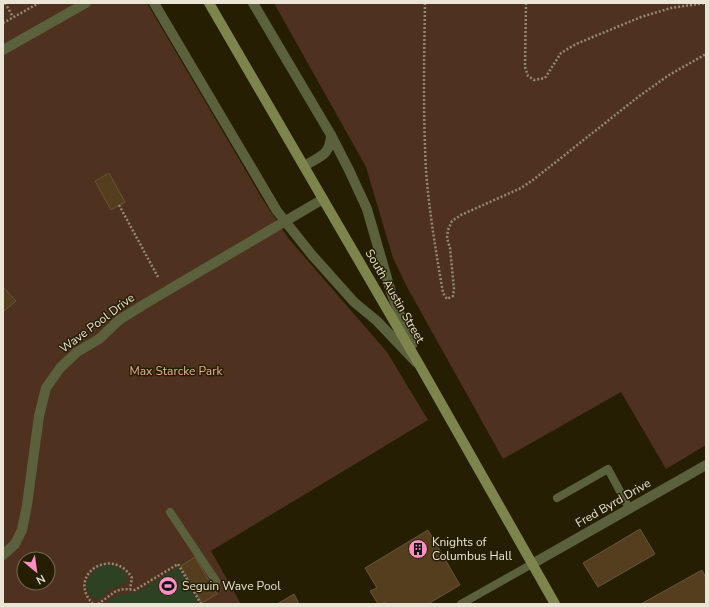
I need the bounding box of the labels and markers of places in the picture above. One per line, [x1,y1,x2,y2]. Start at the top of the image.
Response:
place label: Knights of Columbus Hall [432,534,513,564]
building icon: Knights of Columbus Hall [407,538,429,560]
sports icon: Seguin Wave Pool [157,575,179,597]
place label: Seguin Wave Pool [182,578,281,594]

